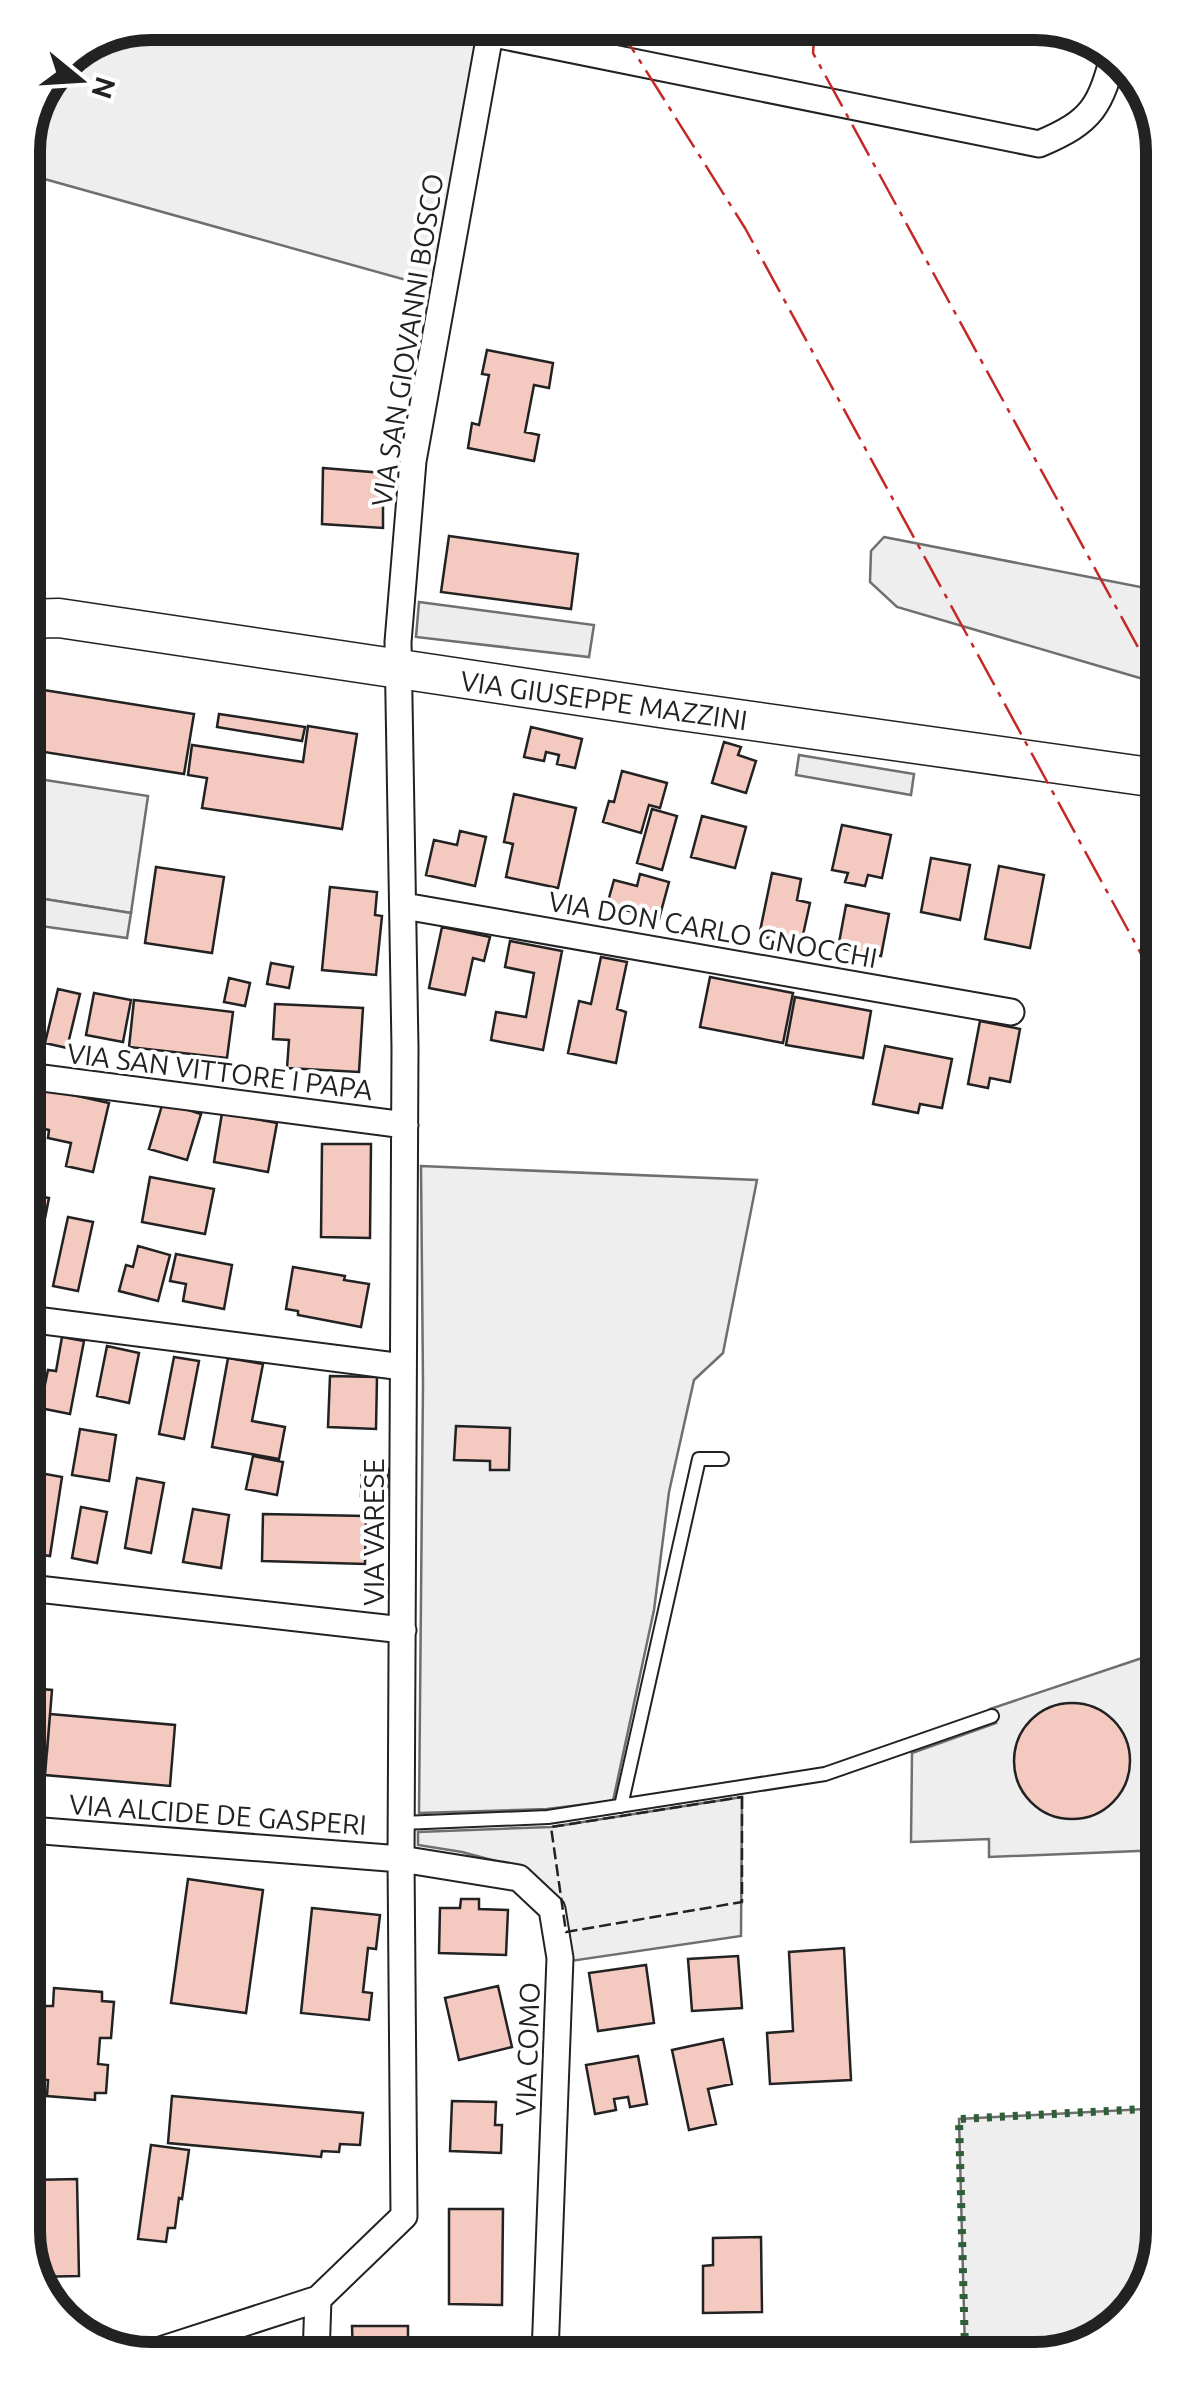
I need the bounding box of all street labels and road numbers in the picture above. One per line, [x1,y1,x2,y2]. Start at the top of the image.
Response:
street label: VIA SAN GIOVANNI BOSCO [365,171,449,509]
street label: VIA GIUSEPPE MAZZINI [459,665,749,735]
street label: VIA DON CARLO GNOCCHI [546,885,880,973]
street label: VIA SAN VITTORE I PAPA [65,1037,375,1105]
street label: VIA VARESE [358,1458,389,1606]
street label: VIA ALCIDE DE GASPERI [68,1788,368,1840]
street label: VIA COMO [509,1981,545,2117]

